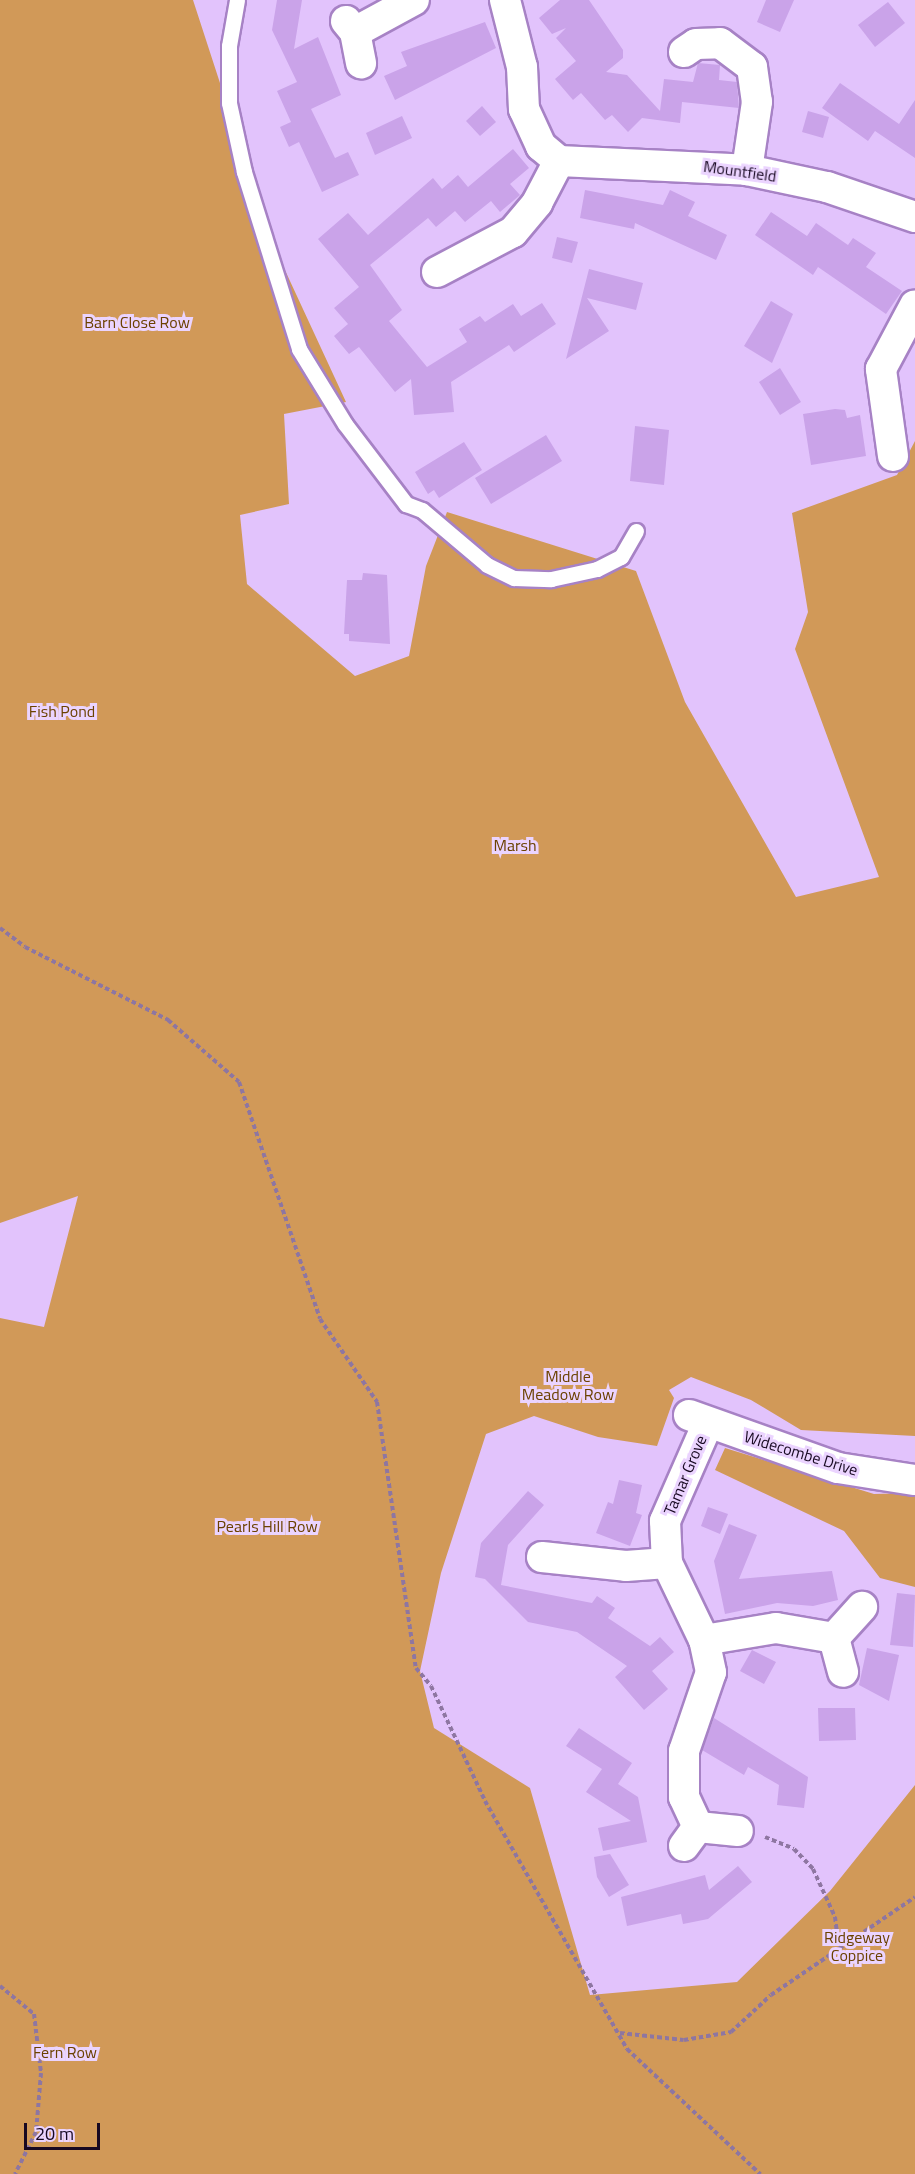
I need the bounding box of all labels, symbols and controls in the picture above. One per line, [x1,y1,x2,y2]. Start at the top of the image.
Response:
street label: Mountfield [702,156,778,186]
park label: Barn Close Row [84,312,190,332]
park label: Fish Pond [29,701,95,721]
park label: Marsh [493,835,537,855]
park label: Middle Meadow Row [522,1366,614,1404]
street label: Widecombe Drive [742,1427,860,1479]
street label: Tamar Grove [660,1432,710,1518]
park label: Pearls Hill Row [216,1516,318,1536]
park label: Ridgeway Coppice [824,1927,890,1965]
park label: Fern Row [33,2042,97,2062]
scale bar [27,2111,104,2149]
text: 20 m [35,2120,74,2147]

